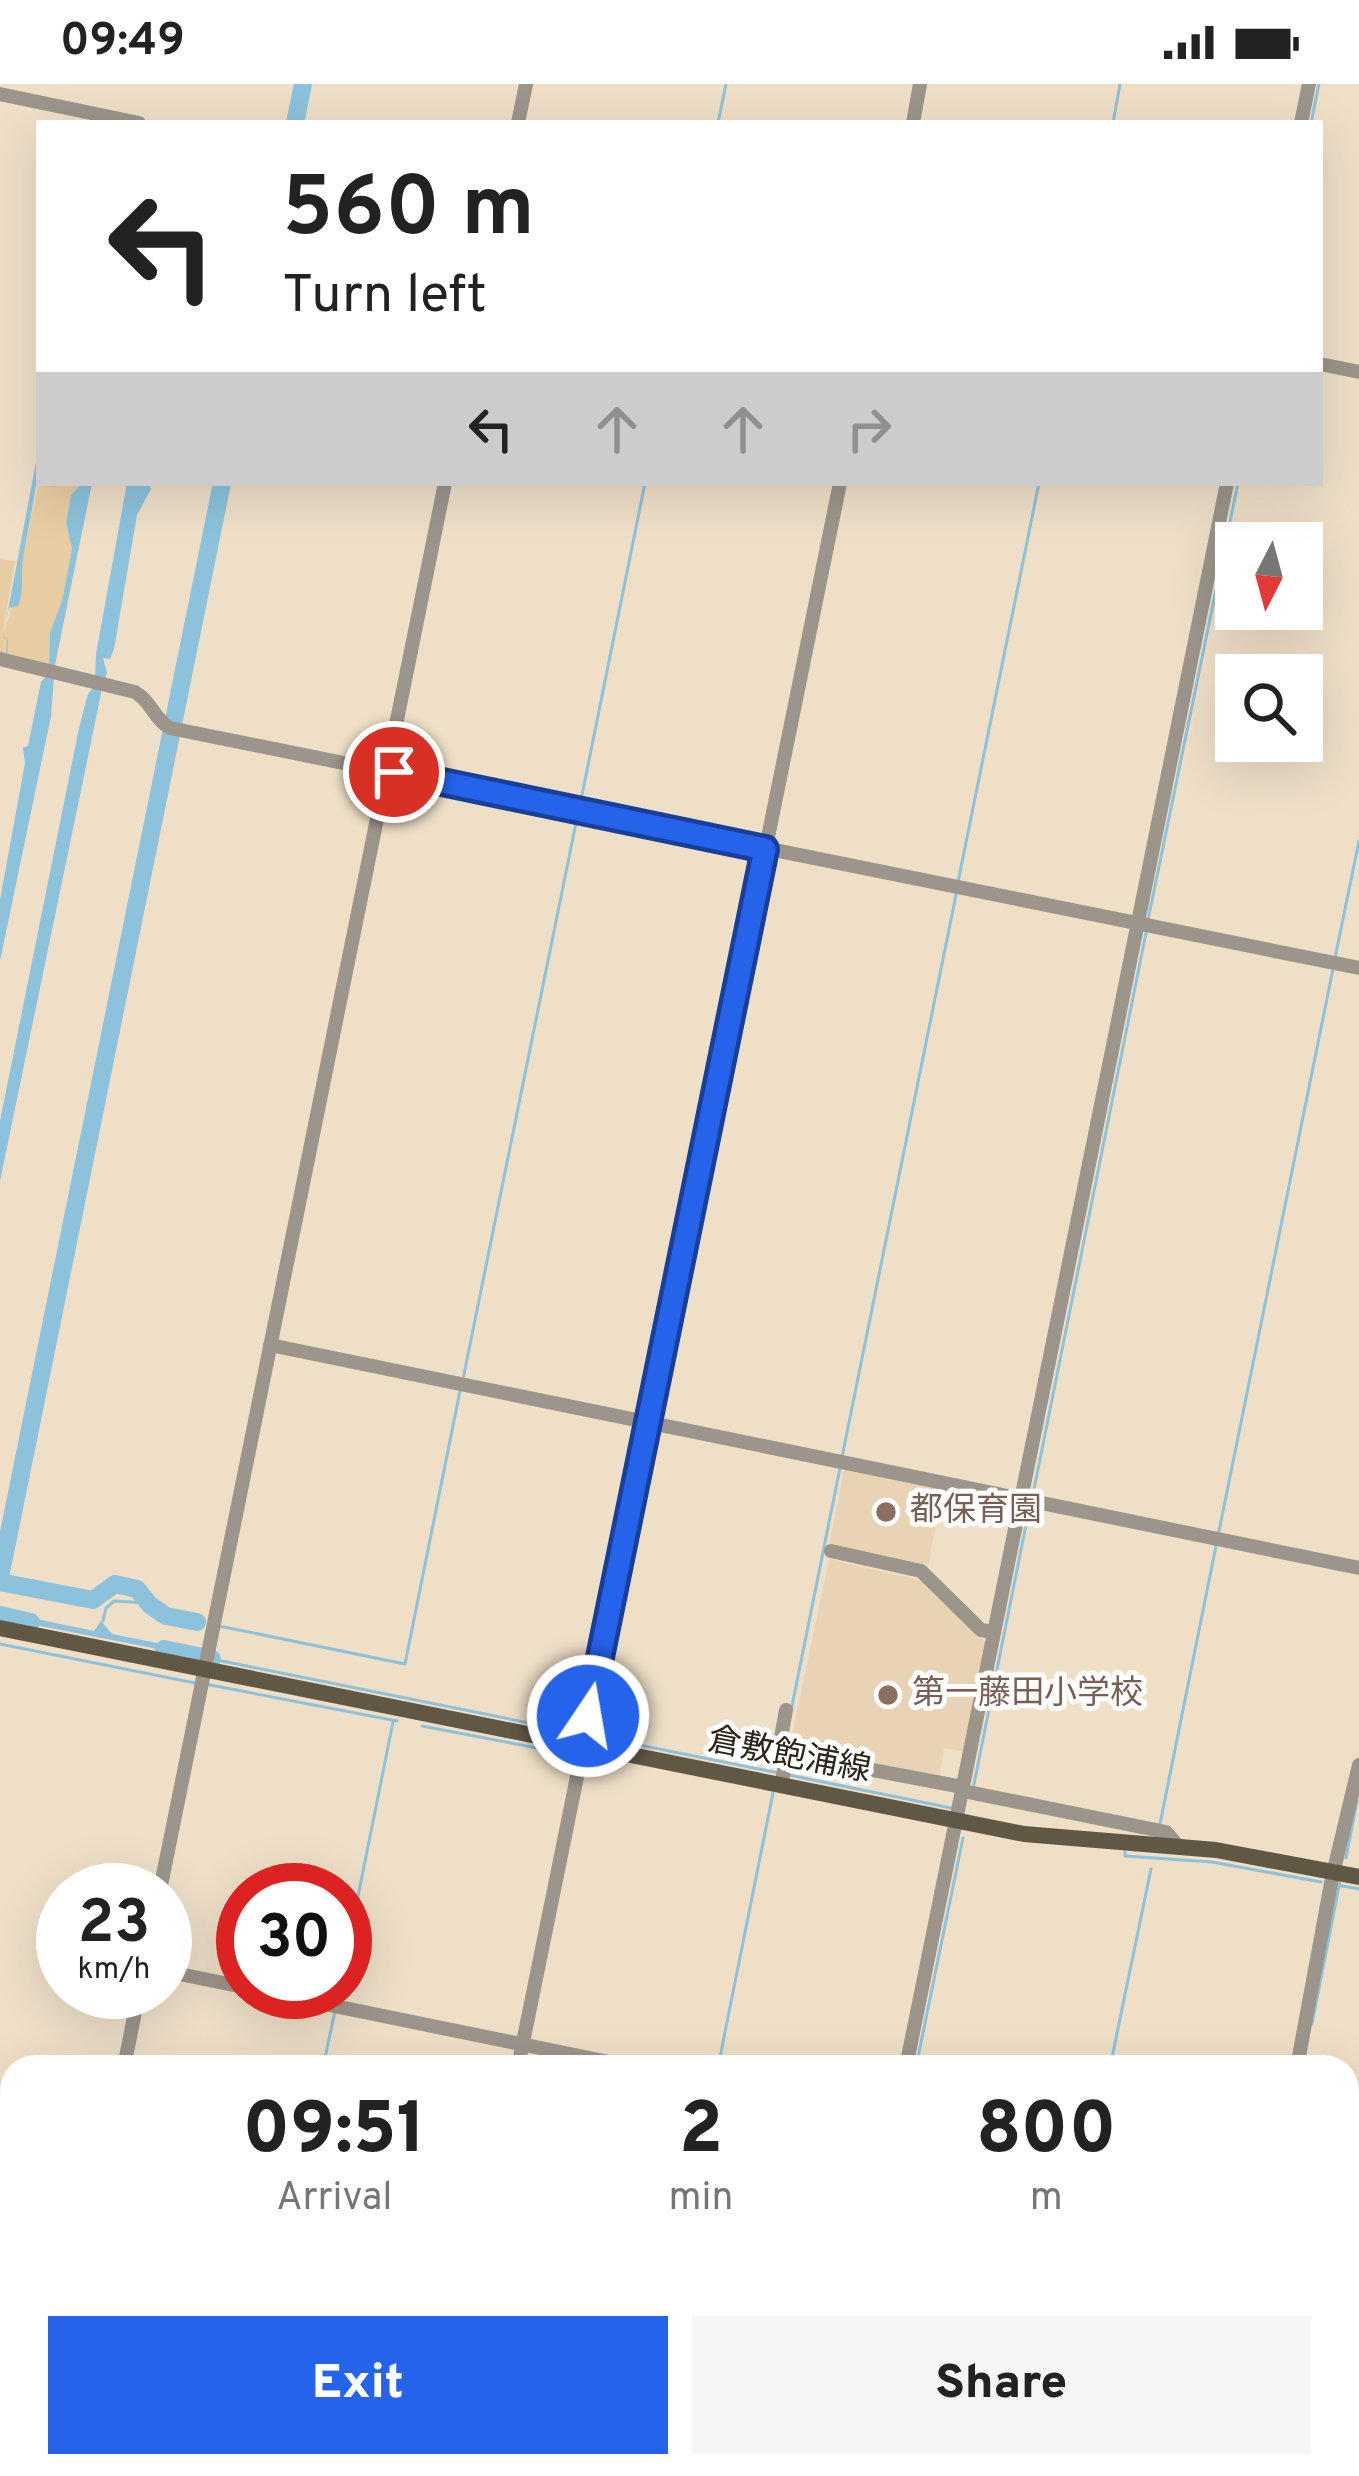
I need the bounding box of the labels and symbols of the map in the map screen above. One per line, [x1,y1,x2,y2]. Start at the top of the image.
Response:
north arrow [1215,522,1323,630]
pin [343,721,445,823]
place label: 都保育園 [910,1491,1042,1533]
marker: 都保育園 [873,1499,899,1525]
position arrow [525,1653,651,1779]
place label: 第一藤田小学校 [912,1674,1143,1716]
marker: 第一藤田小学校 [875,1682,901,1708]
street label: 倉敷飽浦線 [704,1721,874,1793]
speed limit sign: 30 [216,1863,372,2019]

